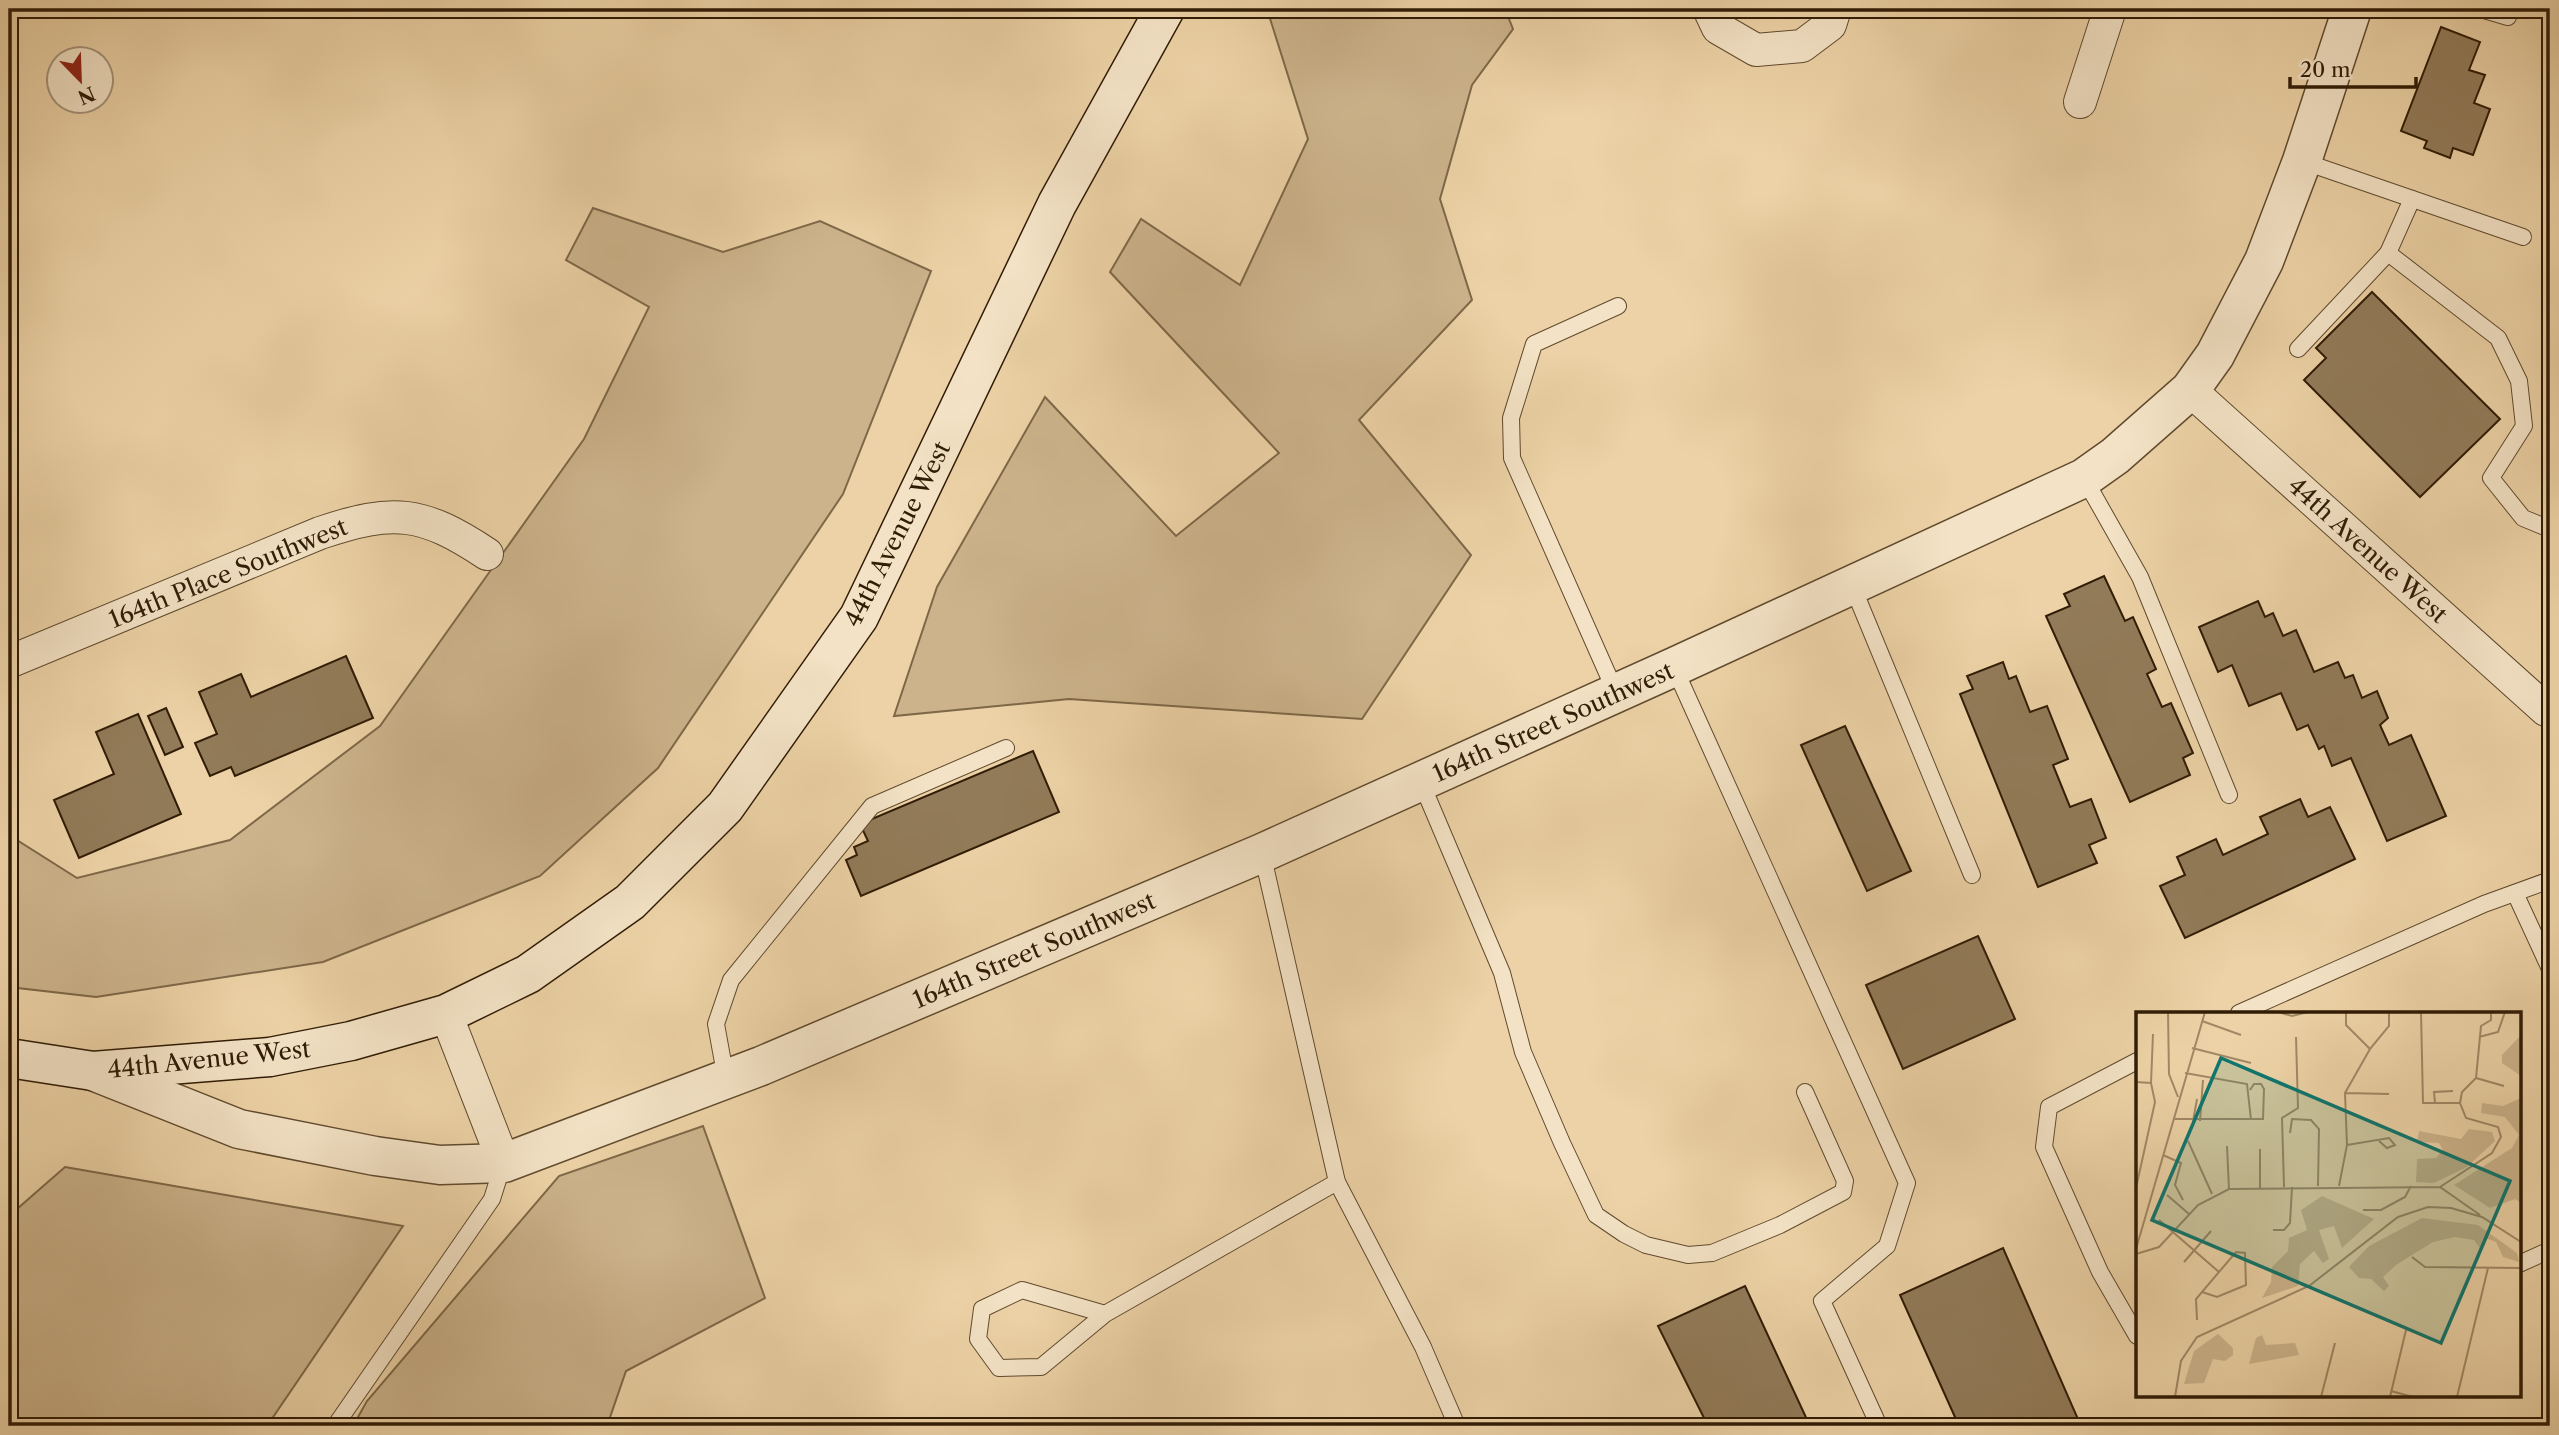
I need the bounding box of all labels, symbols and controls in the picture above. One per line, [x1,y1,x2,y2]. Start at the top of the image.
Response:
north arrow [46,46,116,116]
scale bar [2290,46,2416,90]
text: 20 m [2300,57,2351,82]
text: N [74,81,99,109]
street label: 44th Avenue West [838,436,956,631]
street label: 44th Avenue West [2283,471,2454,629]
street label: 164th Place Southwest [105,512,352,634]
street label: 164th Street Southwest [1428,656,1678,788]
street label: 164th Street Southwest [908,886,1160,1014]
inset map [2136,1012,2520,1396]
street label: 44th Avenue West [106,1034,312,1084]

